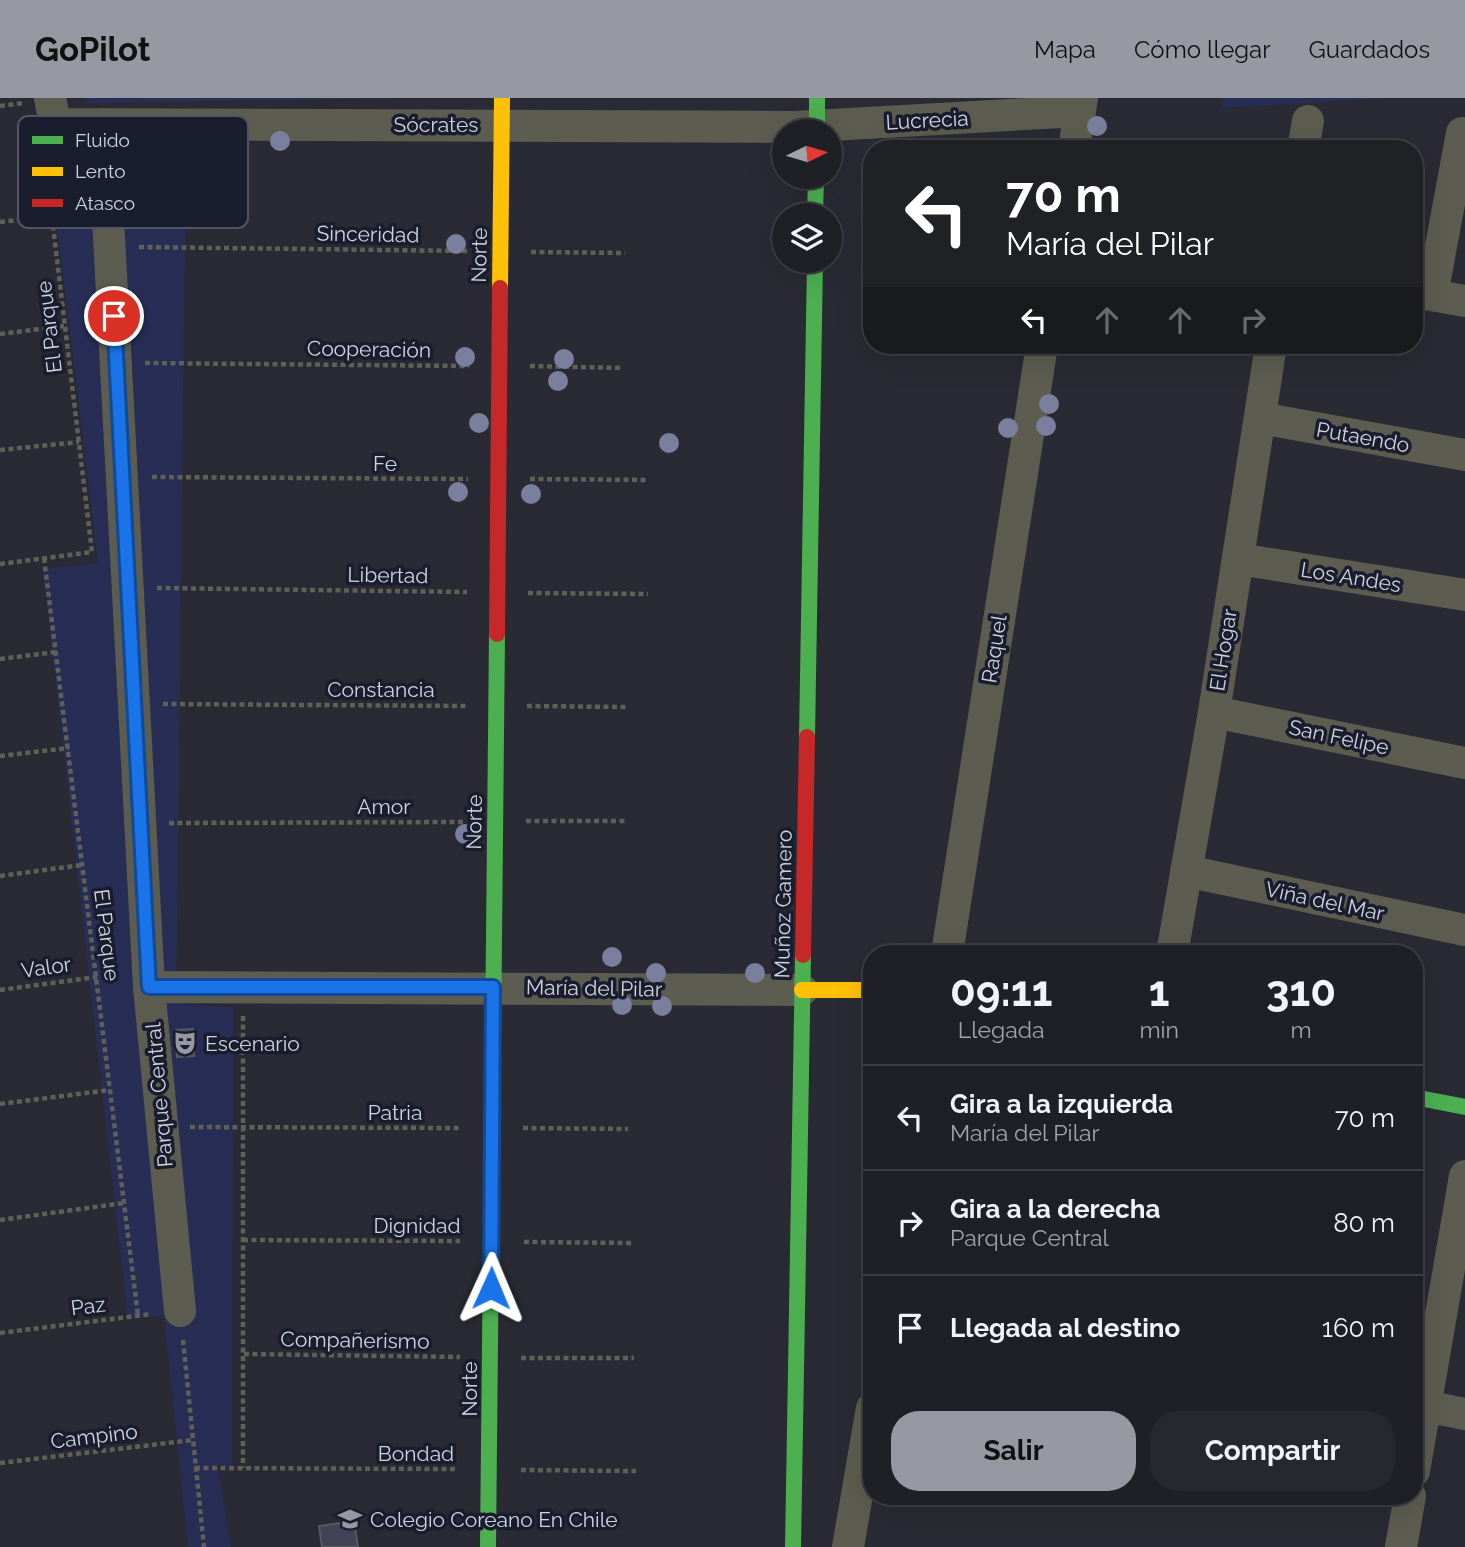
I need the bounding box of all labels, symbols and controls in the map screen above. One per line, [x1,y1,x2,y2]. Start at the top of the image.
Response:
text: GoPilot [35,30,150,69]
text: Mapa [1034,35,1096,64]
text: Cómo llegar [1134,35,1271,64]
text: Guardados [1309,35,1430,64]
street label: Lucrecia [885,105,969,135]
street label: Sócrates [394,112,478,137]
legend [18,116,248,228]
north arrow [772,119,842,189]
map controls [772,119,842,273]
text: Fluido [75,129,130,151]
text: Lento [75,160,126,182]
text: 70 m [1006,166,1121,223]
icon: left [891,168,982,259]
text: Atasco [75,192,135,214]
button: layers [772,203,842,273]
street label: Sinceridad [316,221,420,247]
text: María del Pilar [1006,225,1214,262]
street label: Norte [466,227,492,283]
street label: El Parque [31,280,67,374]
pin [84,286,144,346]
icon: arrive [95,297,133,335]
icon: left [1015,301,1053,339]
icon: ahead [1088,301,1126,339]
icon: ahead [1161,301,1199,339]
icon: right [1234,301,1272,339]
street label: Cooperación [307,335,431,363]
street label: Putaendo [1314,417,1412,457]
street label: Fe [373,451,397,476]
street label: Los Andes [1299,557,1403,597]
street label: Libertad [347,562,429,588]
street label: El Hogar [1204,607,1242,693]
street label: Raquel [976,613,1012,685]
street label: Constancia [327,677,435,702]
street label: San Felipe [1287,714,1391,760]
street label: Amor [357,794,411,819]
street label: Norte [461,794,487,850]
street label: Muñoz Gamero [769,829,797,979]
street label: Viña del Mar [1263,876,1387,926]
street label: El Parque [89,888,125,982]
street label: Valor [19,951,73,983]
text: 09:11 [950,967,1052,1016]
text: 1 [1149,967,1170,1016]
text: 310 [1266,967,1336,1016]
street label: María del Pilar [526,974,663,1002]
text: Llegada [958,1016,1045,1043]
text: min [1139,1016,1179,1043]
text: m [1290,1016,1312,1043]
street label: Parque Central [140,1021,178,1168]
theatre icon: Escenario [171,1029,199,1057]
place label: Escenario [205,1031,300,1056]
text: Gira a la izquierda [950,1089,1173,1119]
icon: left [891,1099,929,1137]
street label: Patria [368,1100,422,1125]
text: 70 m [1335,1103,1395,1133]
text: María del Pilar [950,1119,1100,1146]
text: Gira a la derecha [950,1194,1160,1224]
icon: right [891,1204,929,1242]
text: 80 m [1333,1208,1395,1238]
street label: Dignidad [374,1213,460,1238]
text: Parque Central [950,1224,1109,1251]
position arrow [454,1251,528,1325]
street label: Paz [69,1291,107,1321]
icon: arrive [891,1309,929,1347]
text: Llegada al destino [950,1313,1180,1343]
text: 160 m [1322,1313,1395,1343]
street label: Compañerismo [280,1326,430,1354]
street label: Norte [457,1361,482,1417]
button: Salir [891,1411,1136,1491]
button: Compartir [1150,1411,1395,1491]
street label: Campino [49,1418,139,1454]
street label: Bondad [378,1441,454,1466]
school or university icon: Colegio Coreano En Chile [336,1505,364,1533]
place label: Colegio Coreano En Chile [370,1507,618,1532]

